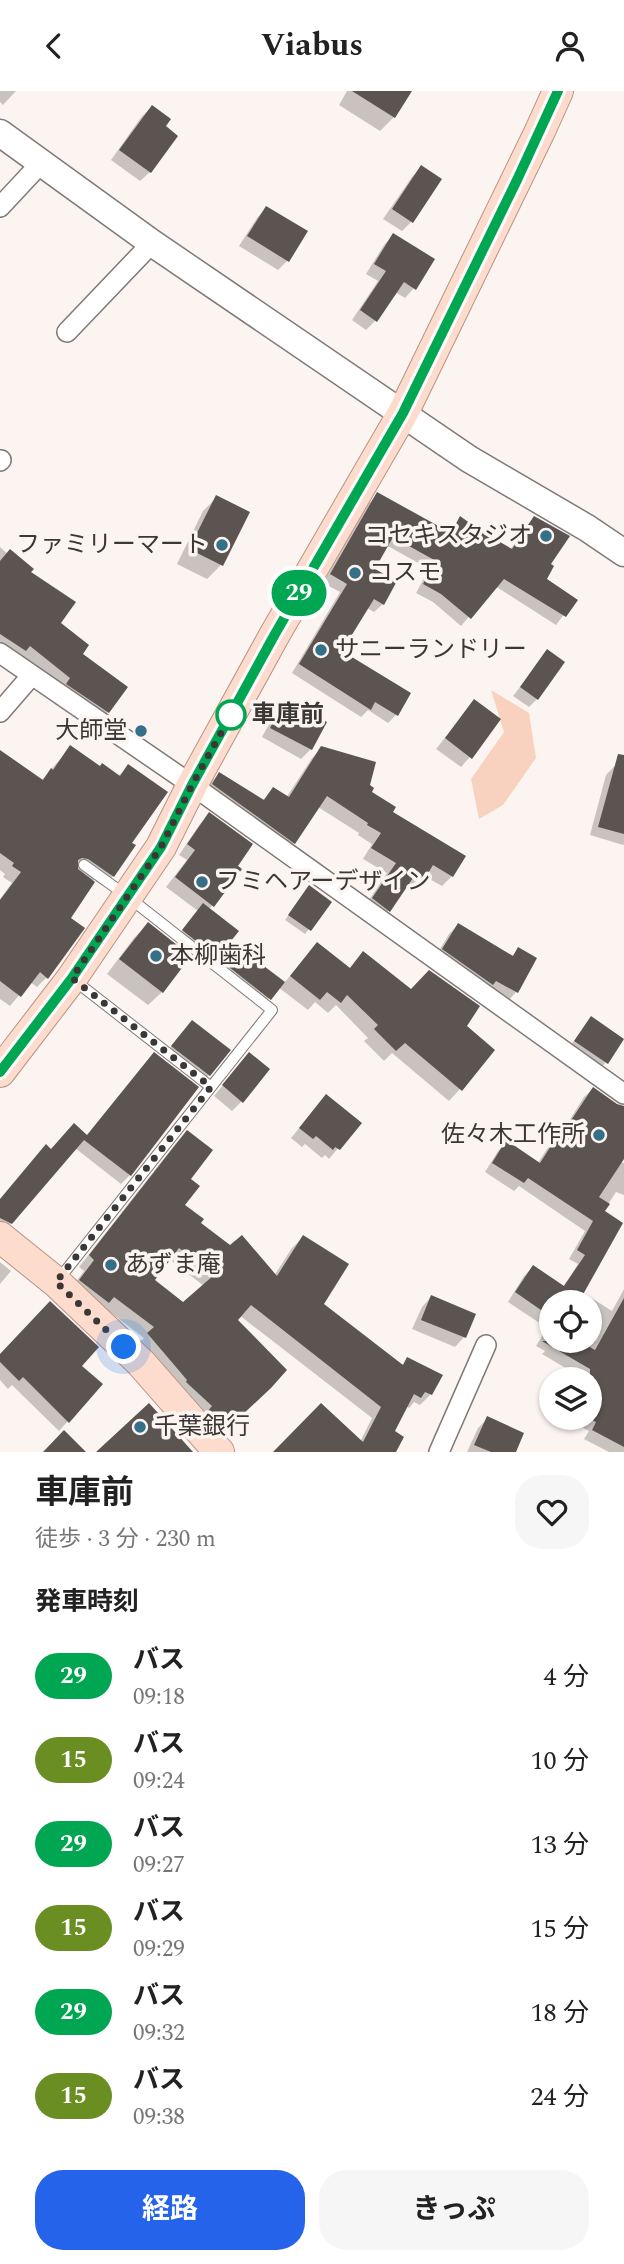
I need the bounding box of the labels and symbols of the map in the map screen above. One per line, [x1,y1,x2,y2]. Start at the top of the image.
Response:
place label: コセキスタジオ [365,518,532,554]
place label: ファミリーマート [16,527,208,563]
marker: コセキスタジオ [538,528,554,544]
marker: ファミリーマート [214,537,230,553]
place label: コスモ [369,555,441,591]
marker: コスモ [347,565,363,581]
line badge: 29 [268,570,330,616]
place label: サニーランドリー [335,632,527,668]
marker: サニーランドリー [313,642,329,658]
place label: 車庫前 [252,697,324,733]
marker: 車庫前 [216,700,246,730]
place label: 大師堂 [55,713,127,749]
marker: 大師堂 [133,723,149,739]
place label: フミヘアーデザイン [216,864,431,900]
marker: フミヘアーデザイン [194,874,210,890]
place label: 本柳歯科 [170,938,266,974]
marker: 本柳歯科 [148,948,164,964]
place label: 佐々木工作所 [441,1117,585,1153]
marker: 佐々木工作所 [591,1127,607,1143]
place label: あずま庵 [125,1247,221,1283]
marker: あずま庵 [103,1257,119,1273]
your location [106,1329,141,1364]
place label: 千葉銀行 [154,1409,250,1445]
marker: 千葉銀行 [132,1419,148,1435]

